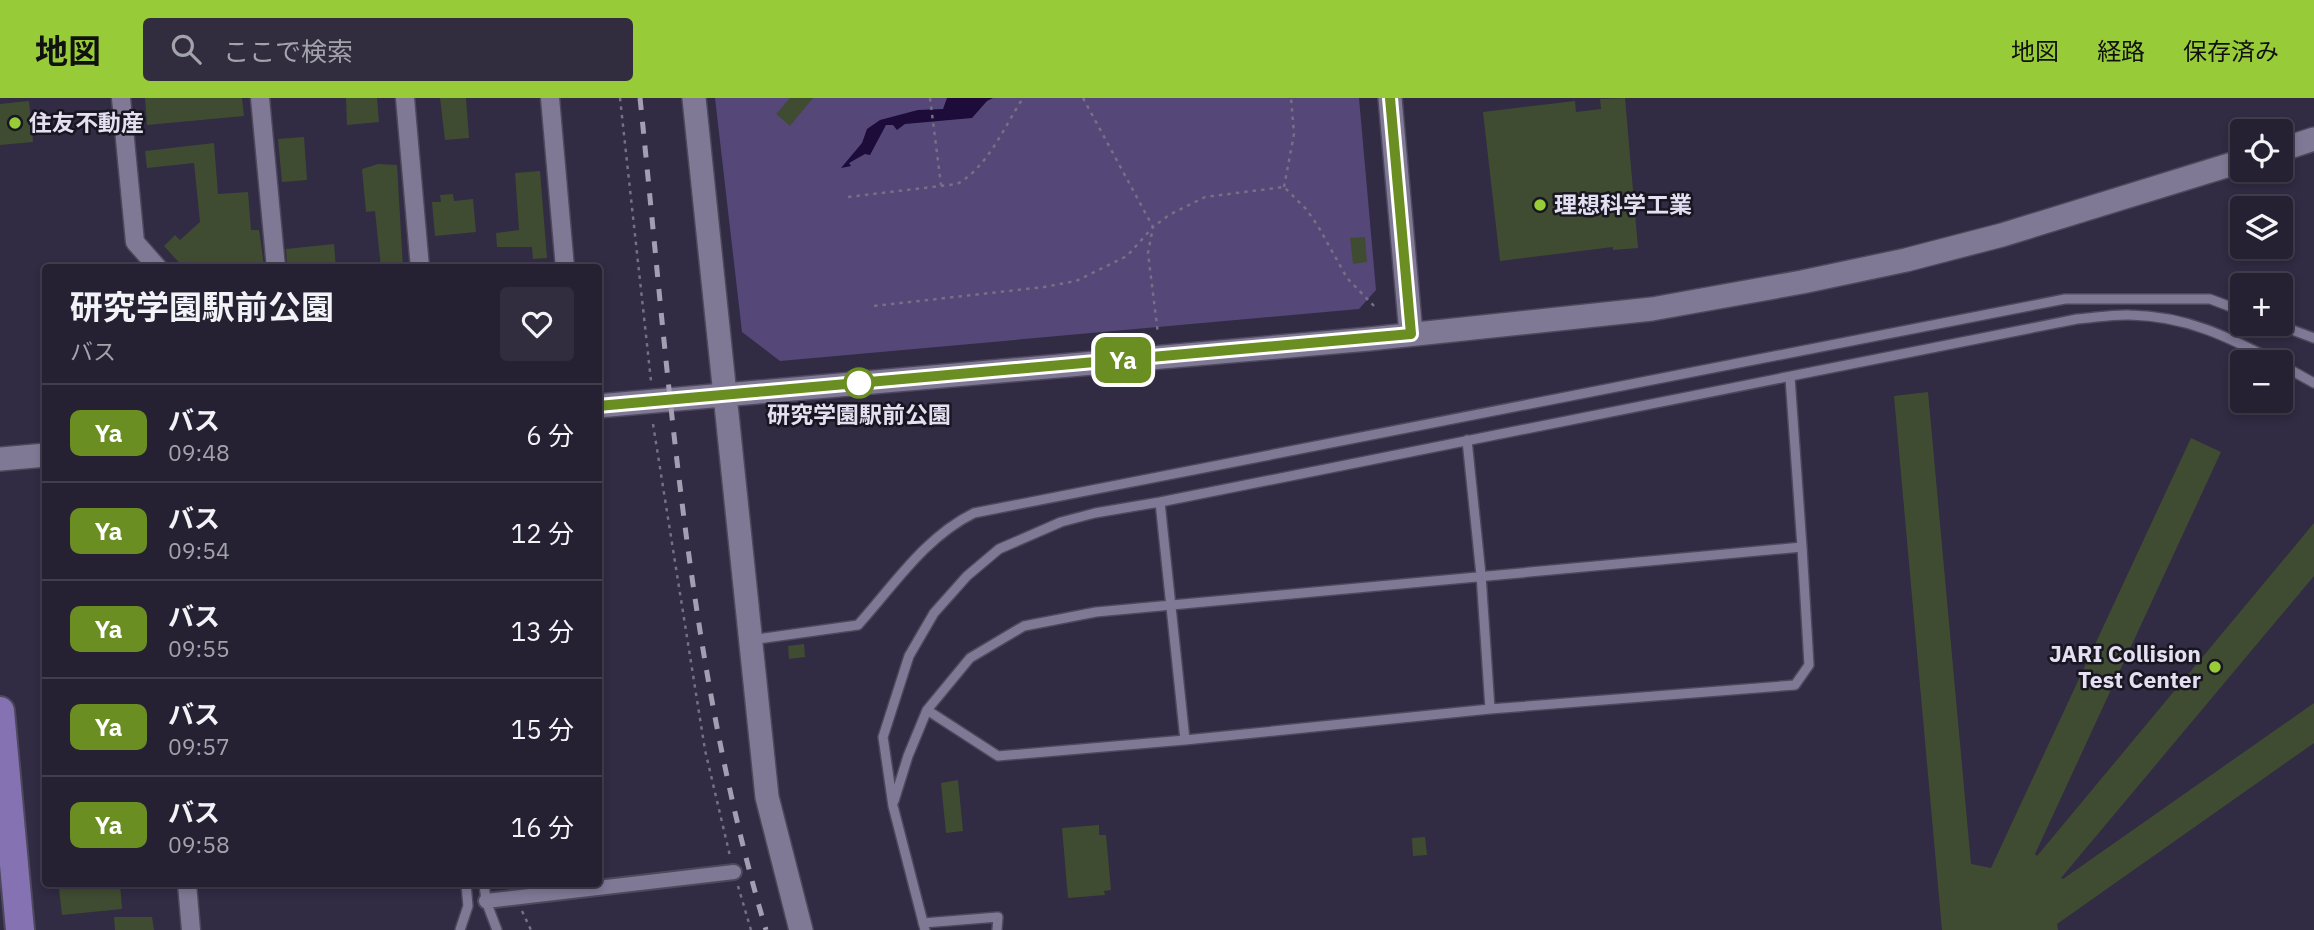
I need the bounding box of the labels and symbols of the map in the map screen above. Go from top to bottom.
place label: 住友不動産 [29,107,144,137]
marker: 住友不動産 [7,115,23,131]
place label: 理想科学工業 [1554,189,1692,219]
marker: 理想科学工業 [1532,197,1548,213]
line badge: Ya [1092,337,1154,383]
marker: 研究学園駅前公園 [844,368,874,398]
place label: 研究学園駅前公園 [767,399,951,429]
place label: JARI Collision Test Center [2049,638,2201,694]
marker: JARI Collision Test Center [2207,659,2223,675]

